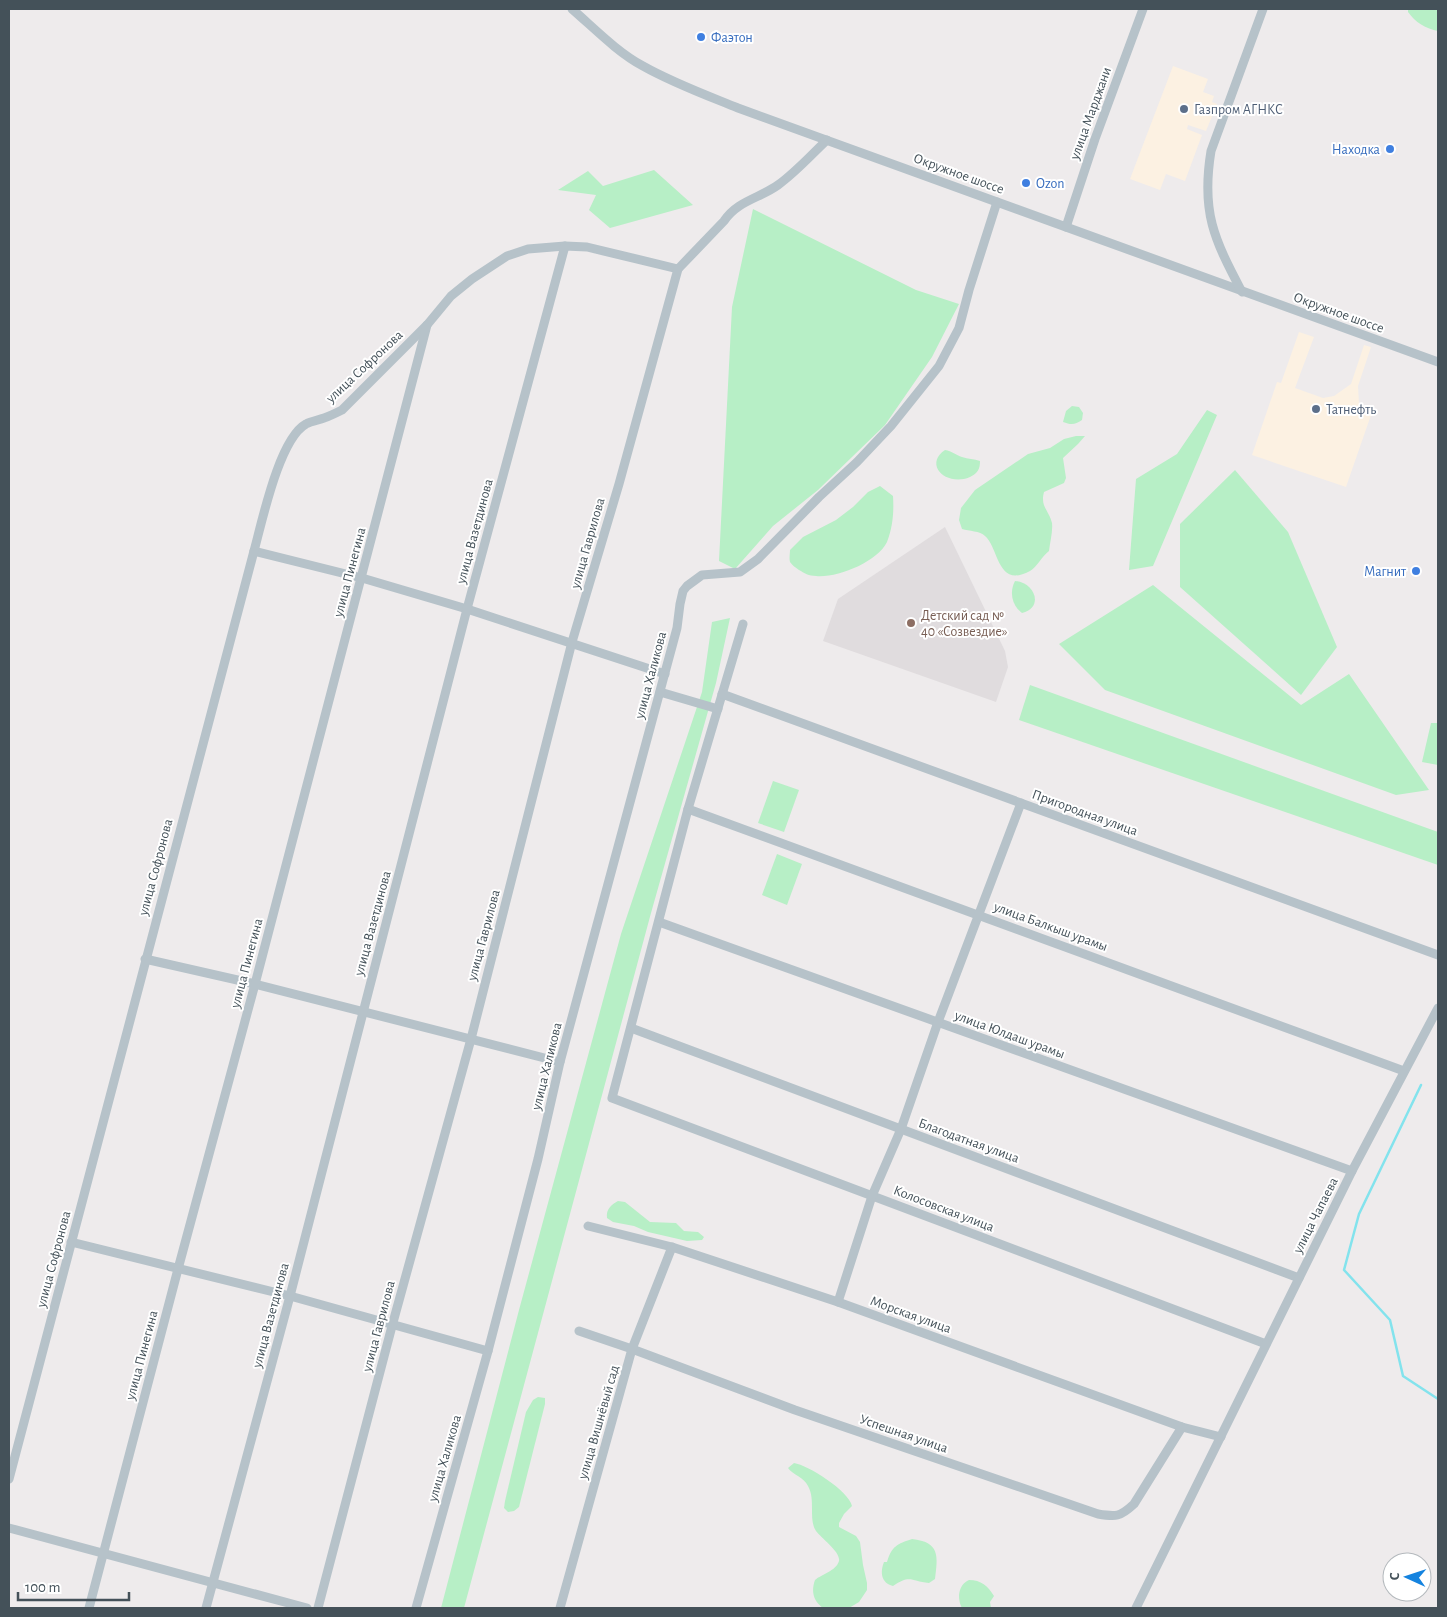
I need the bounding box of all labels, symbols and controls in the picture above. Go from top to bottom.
marker: Фаэтон [695,31,707,43]
place label: Фаэтон [711,31,753,45]
street label: улица Марджани [1067,65,1114,162]
marker: Газпром АГНКС [1178,103,1190,115]
place label: Газпром АГНКС [1194,103,1283,117]
place label: Находка [1332,143,1381,157]
marker: Находка [1384,143,1396,155]
street label: Окружное шоссе [912,151,1006,197]
marker: Ozon [1020,177,1032,189]
place label: Ozon [1036,177,1064,191]
street label: Окружное шоссе [1292,290,1386,336]
street label: улица Софронова [323,327,406,406]
marker: Татнефть [1310,403,1322,415]
place label: Татнефть [1326,403,1376,417]
street label: улица Вазетдинова [454,477,496,586]
street label: улица Гаврилова [568,496,608,591]
street label: улица Пинегина [331,525,369,619]
place label: Магнит [1364,565,1407,579]
marker: Магнит [1410,565,1422,577]
place label: Детский сад № 40 «Созвездие» [921,609,1008,639]
marker: Детский сад № 40 «Созвездие» [905,617,917,629]
street label: улица Халикова [632,630,669,721]
street label: Пригородная улица [1030,787,1140,839]
street label: улица Софронова [136,817,176,918]
street label: улица Вазетдинова [352,869,394,978]
street label: улица Гаврилова [465,888,503,983]
street label: улица Балкыш урамы [991,899,1109,954]
street label: улица Пинегина [228,916,266,1010]
street label: улица Юлдаш урамы [952,1008,1067,1061]
street label: улица Халикова [529,1020,565,1112]
street label: Благодатная улица [916,1116,1021,1166]
street label: улица Чапаева [1290,1175,1341,1256]
street label: Колосовская улица [891,1183,996,1235]
street label: улица Софронова [34,1209,74,1310]
street label: улица Вазетдинова [250,1261,292,1370]
street label: улица Гаврилова [360,1279,398,1374]
street label: Морская улица [868,1294,954,1336]
street label: улица Пинегина [123,1308,161,1402]
street label: улица Вишнёвый сад [576,1364,622,1482]
street label: Успешная улица [858,1412,950,1456]
street label: улица Халикова [426,1413,464,1504]
north arrow [1382,1552,1432,1602]
scale bar [18,1570,129,1602]
text: С [1388,1572,1402,1581]
text: 100 m [25,1580,60,1595]

